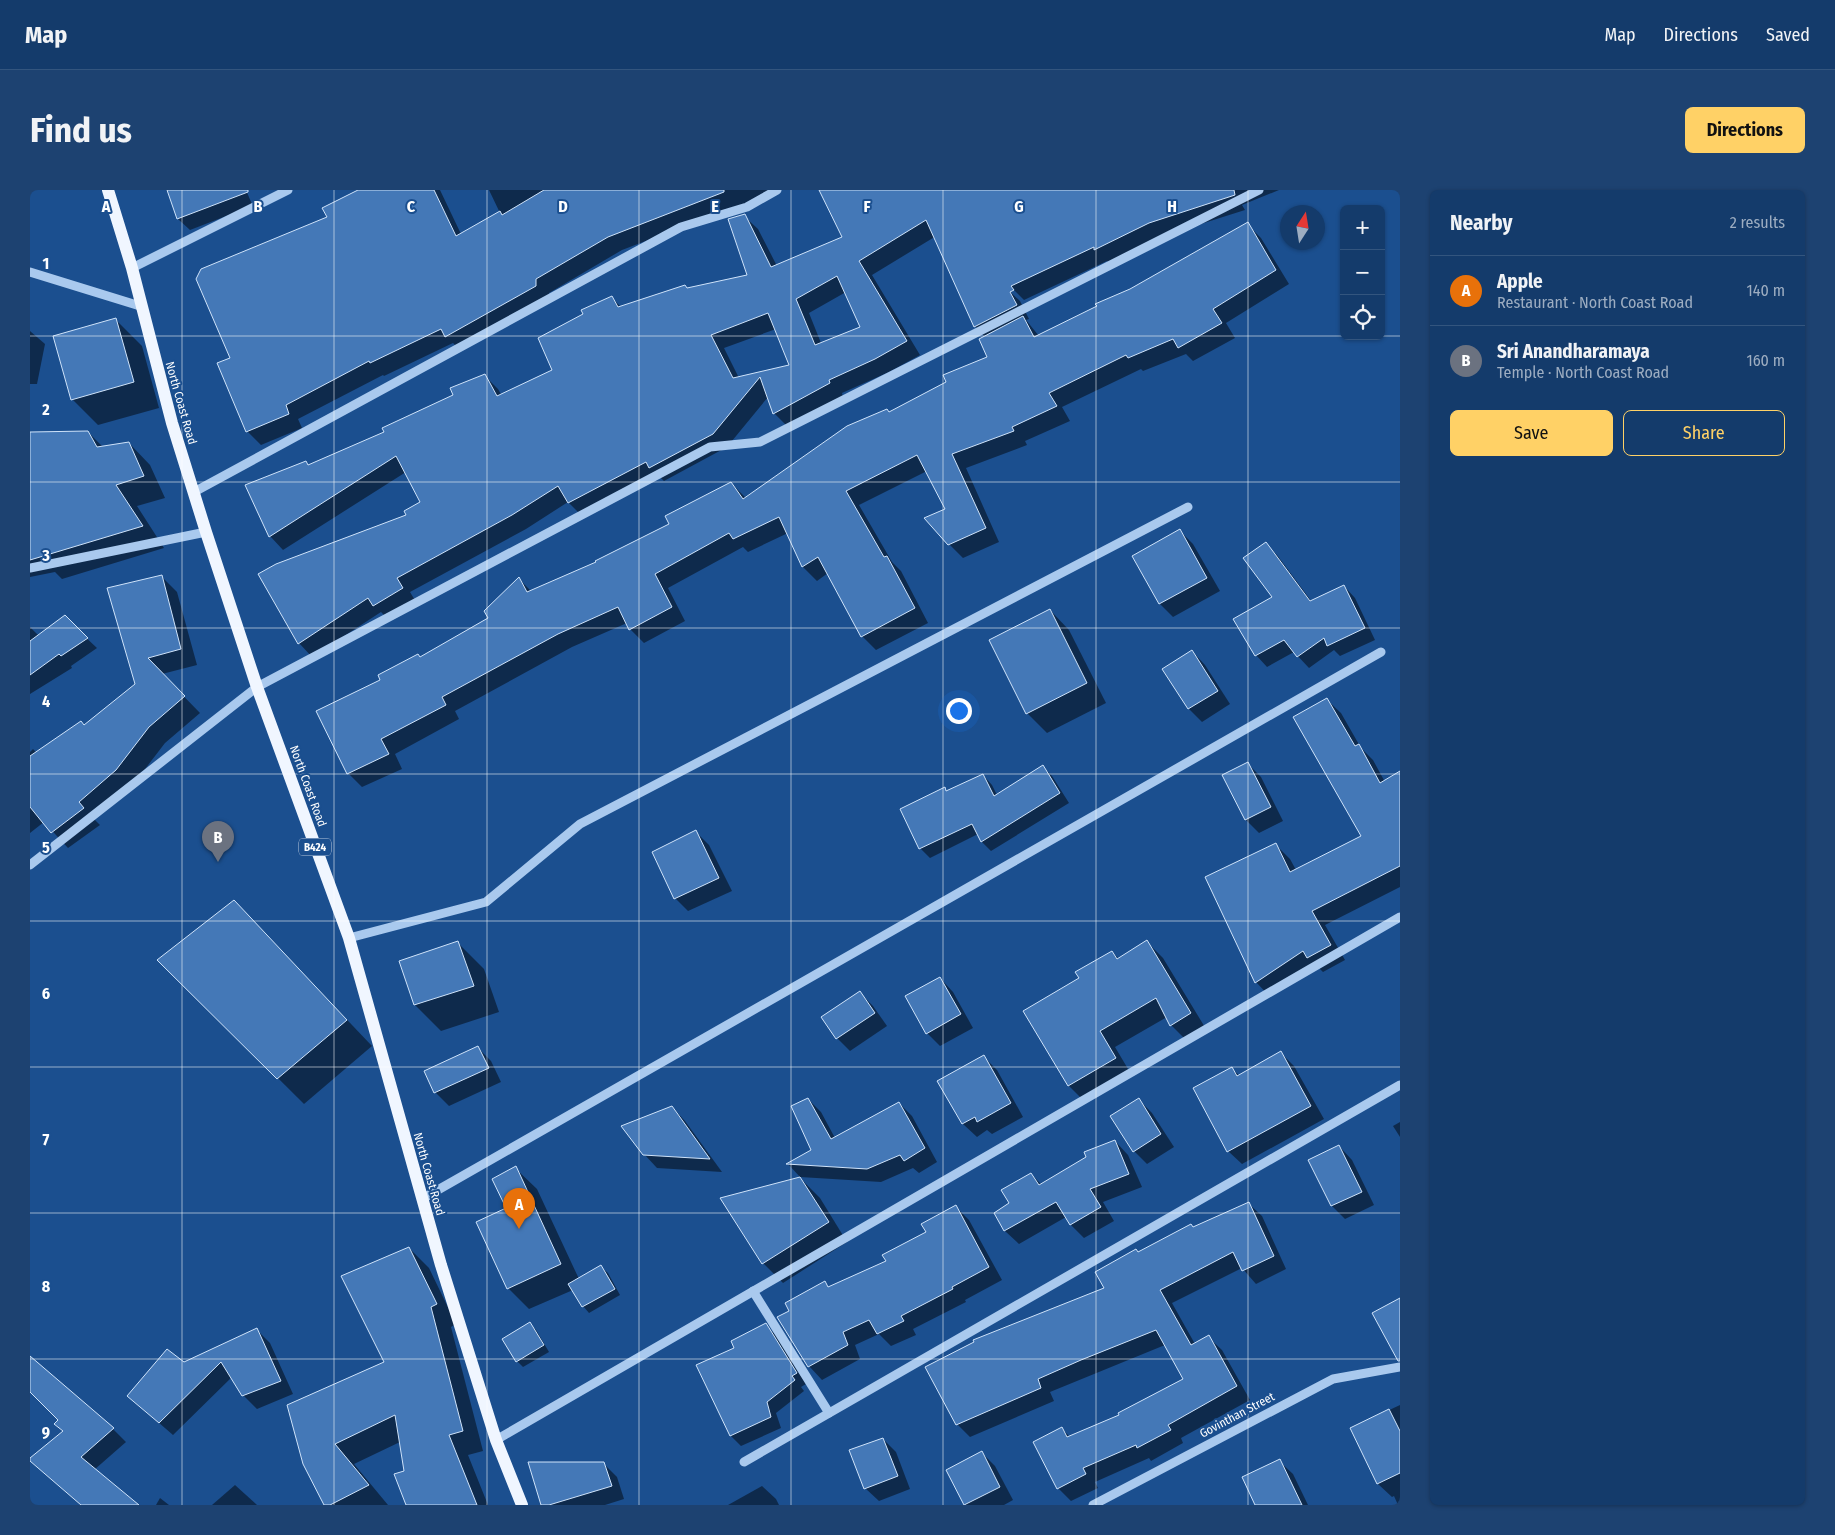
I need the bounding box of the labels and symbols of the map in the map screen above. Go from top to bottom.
text: A [101,197,111,216]
text: B [254,197,263,216]
text: C [407,197,416,216]
text: D [558,197,568,216]
text: E [711,197,719,216]
text: F [863,197,871,216]
text: G [1014,197,1024,216]
text: H [1167,197,1177,216]
north arrow [1280,205,1325,250]
text: 1 [43,254,49,273]
street label: North Coast Road [162,360,200,446]
text: 2 [41,400,50,419]
text: 3 [41,546,50,565]
text: 4 [42,692,50,711]
your location [946,698,972,724]
street label: North Coast Road [287,743,329,829]
pin: B [202,821,234,862]
text: 5 [42,838,50,857]
road number: B424 [299,839,331,856]
text: 6 [42,984,50,1003]
text: 7 [43,1130,50,1149]
street label: North Coast Road [410,1131,448,1217]
pin: A [503,1188,535,1229]
text: 8 [42,1277,51,1296]
street label: Govinthan Street [1197,1389,1277,1441]
text: 9 [42,1423,50,1442]

